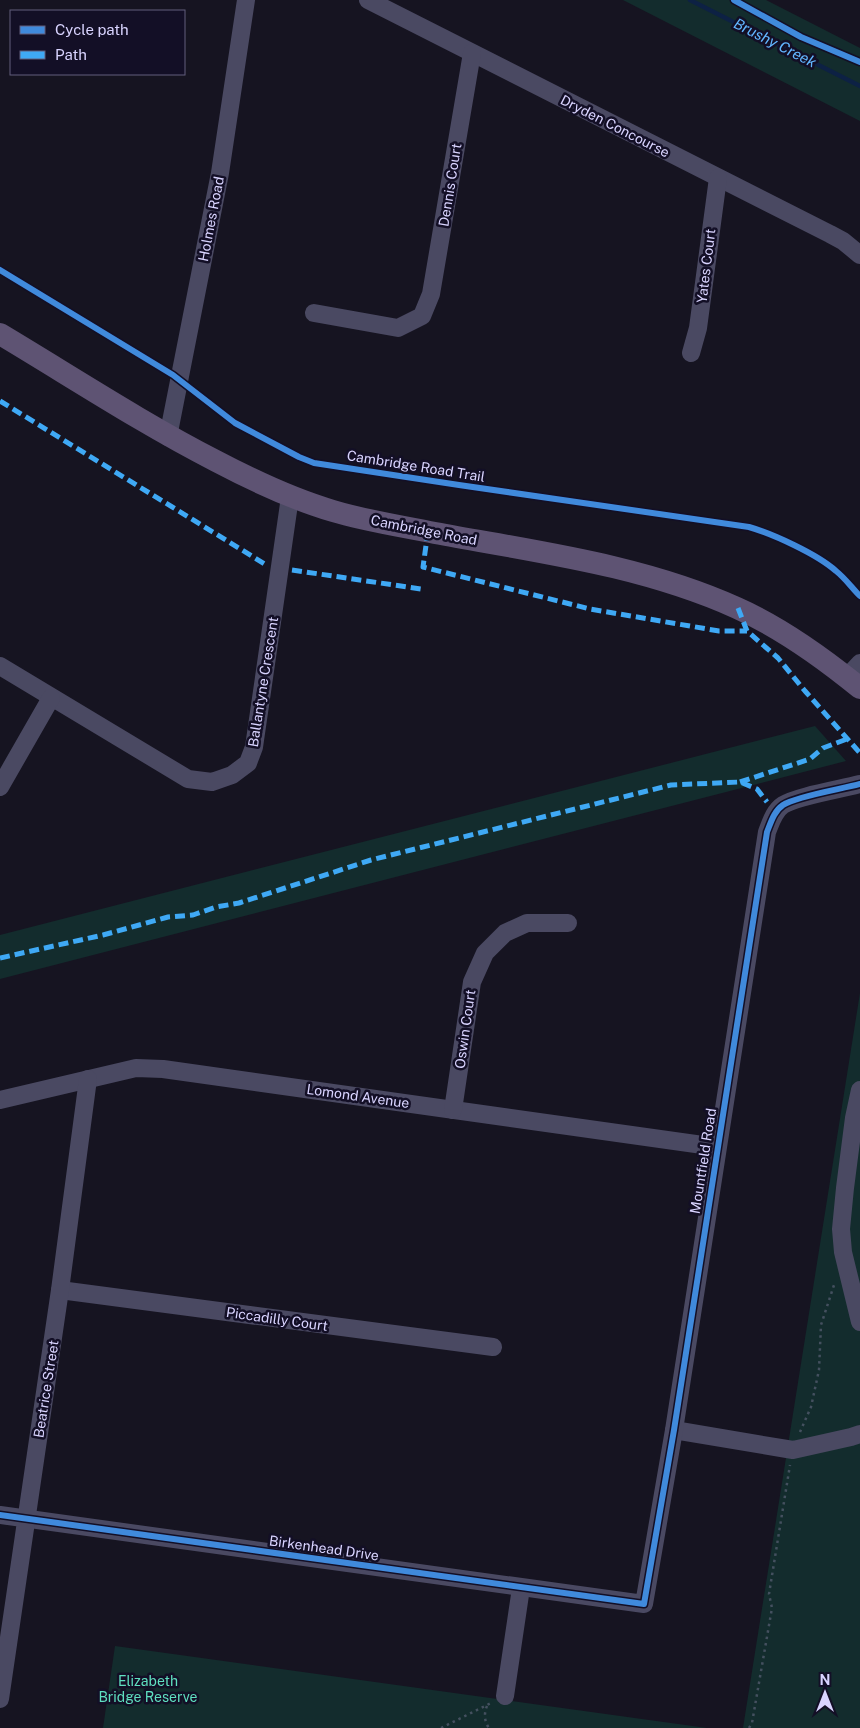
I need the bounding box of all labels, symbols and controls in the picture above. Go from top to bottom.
legend [10,10,185,75]
water label: Brushy Creek [731,14,820,71]
text: Cycle path [55,21,129,38]
text: Path [55,46,87,63]
street label: Dryden Concourse [558,92,672,160]
street label: Dennis Court [436,142,464,228]
street label: Holmes Road [195,175,227,263]
street label: Yates Court [693,228,719,304]
street label: Cambridge Road Trail [346,447,486,485]
street label: Cambridge Road [370,512,478,548]
street label: Ballantyne Crescent [245,616,281,748]
street label: Oswin Court [452,988,478,1070]
street label: Lomond Avenue [306,1081,411,1111]
street label: Mountfield Road [687,1107,719,1215]
street label: Piccadilly Court [225,1304,329,1334]
street label: Beatrice Street [30,1339,62,1439]
street label: Birkenhead Drive [268,1532,380,1564]
north arrow [800,1668,850,1718]
text: N [820,1672,830,1688]
park label: Elizabeth Bridge Reserve [98,1673,198,1705]

